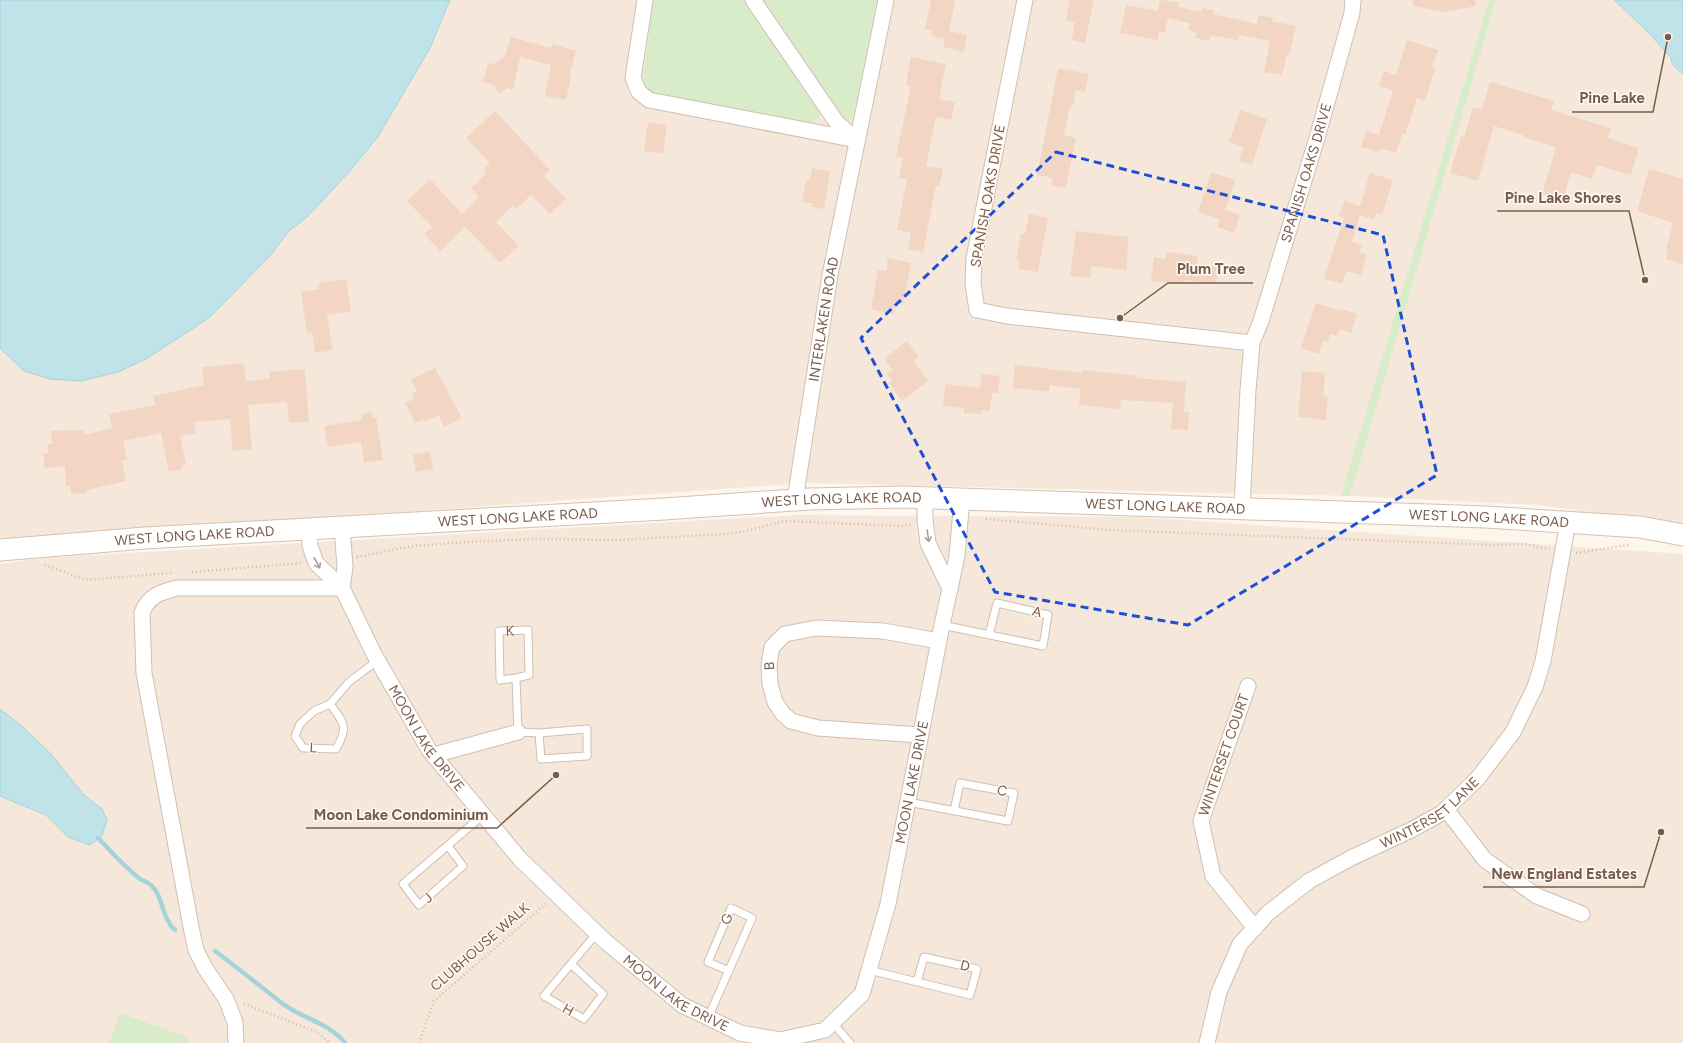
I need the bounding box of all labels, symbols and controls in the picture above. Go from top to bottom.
callout: Pine Lake [1572,85,1653,112]
text: Pine Lake [1579,89,1645,107]
street label: SPANISH OAKS DRIVE [1277,101,1335,245]
street label: SPANISH OAKS DRIVE [967,123,1009,269]
callout: Pine Lake Shores [1497,184,1629,211]
text: Pine Lake Shores [1505,189,1621,207]
street label: INTERLAKEN ROAD [805,255,842,383]
callout: Plum Tree [1168,256,1253,283]
text: Plum Tree [1177,260,1246,278]
street label: WEST LONG LAKE ROAD [761,488,922,511]
street label: WEST LONG LAKE ROAD [1085,495,1246,517]
street label: WEST LONG LAKE ROAD [437,504,598,530]
street label: WEST LONG LAKE ROAD [1409,506,1569,531]
street label: WEST LONG LAKE ROAD [114,522,275,549]
one-way arrow [924,529,931,542]
one-way arrow [314,557,321,569]
street label: A [1030,603,1044,621]
street label: K [505,622,515,639]
street label: B [760,661,778,671]
street label: MOON LAKE DRIVE [385,682,469,795]
street label: WINTERSET COURT [1195,691,1253,818]
street label: MOON LAKE DRIVE [891,719,932,845]
street label: L [309,739,318,757]
street label: WINTERSET LANE [1377,773,1483,852]
street label: C [995,782,1009,800]
callout: Moon Lake Condominium [306,801,497,828]
text: Moon Lake Condominium [314,806,488,824]
callout: New England Estates [1483,860,1644,887]
text: New England Estates [1491,865,1637,883]
street label: J [420,889,436,907]
street label: CLUBHOUSE WALK [427,899,533,995]
street label: G [717,910,737,927]
street label: MOON LAKE DRIVE [620,951,732,1035]
street label: D [958,957,972,975]
street label: H [559,1000,577,1020]

